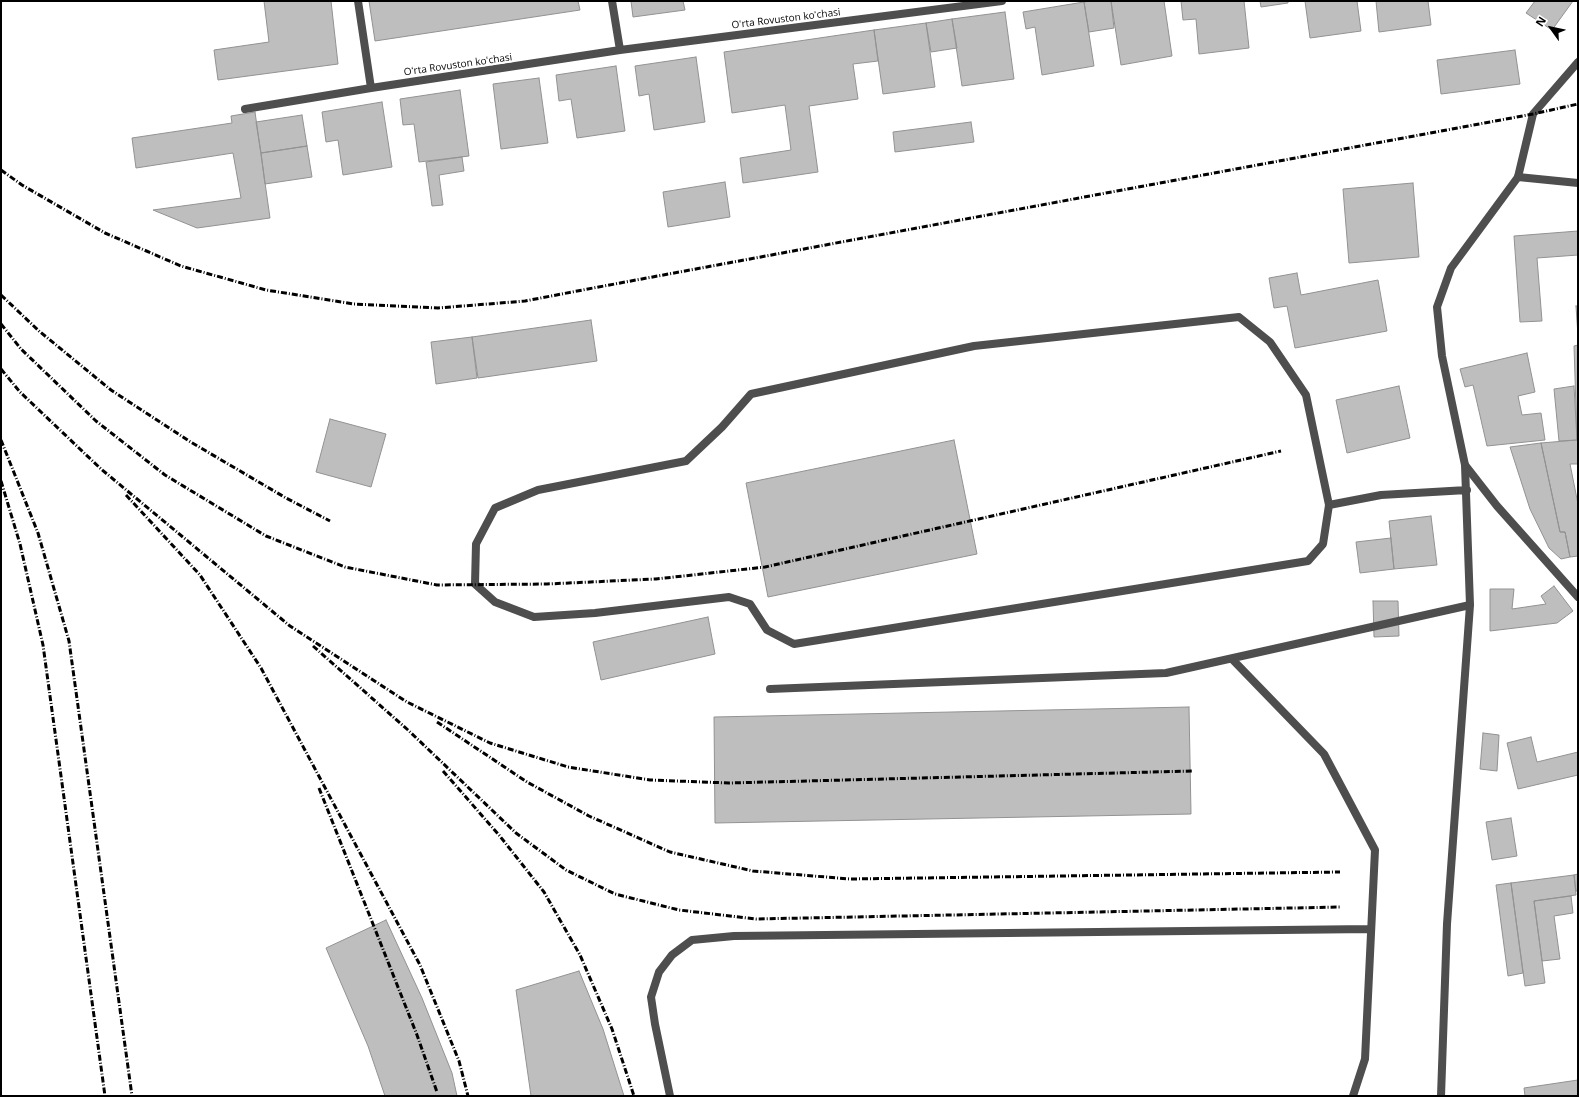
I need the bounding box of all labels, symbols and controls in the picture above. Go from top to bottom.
street label: Oʻrta Rovuston koʻchasi [731,6,841,32]
north arrow [1531,8,1571,48]
text: N [1532,13,1549,29]
street label: Oʻrta Rovuston koʻchasi [403,51,513,79]

